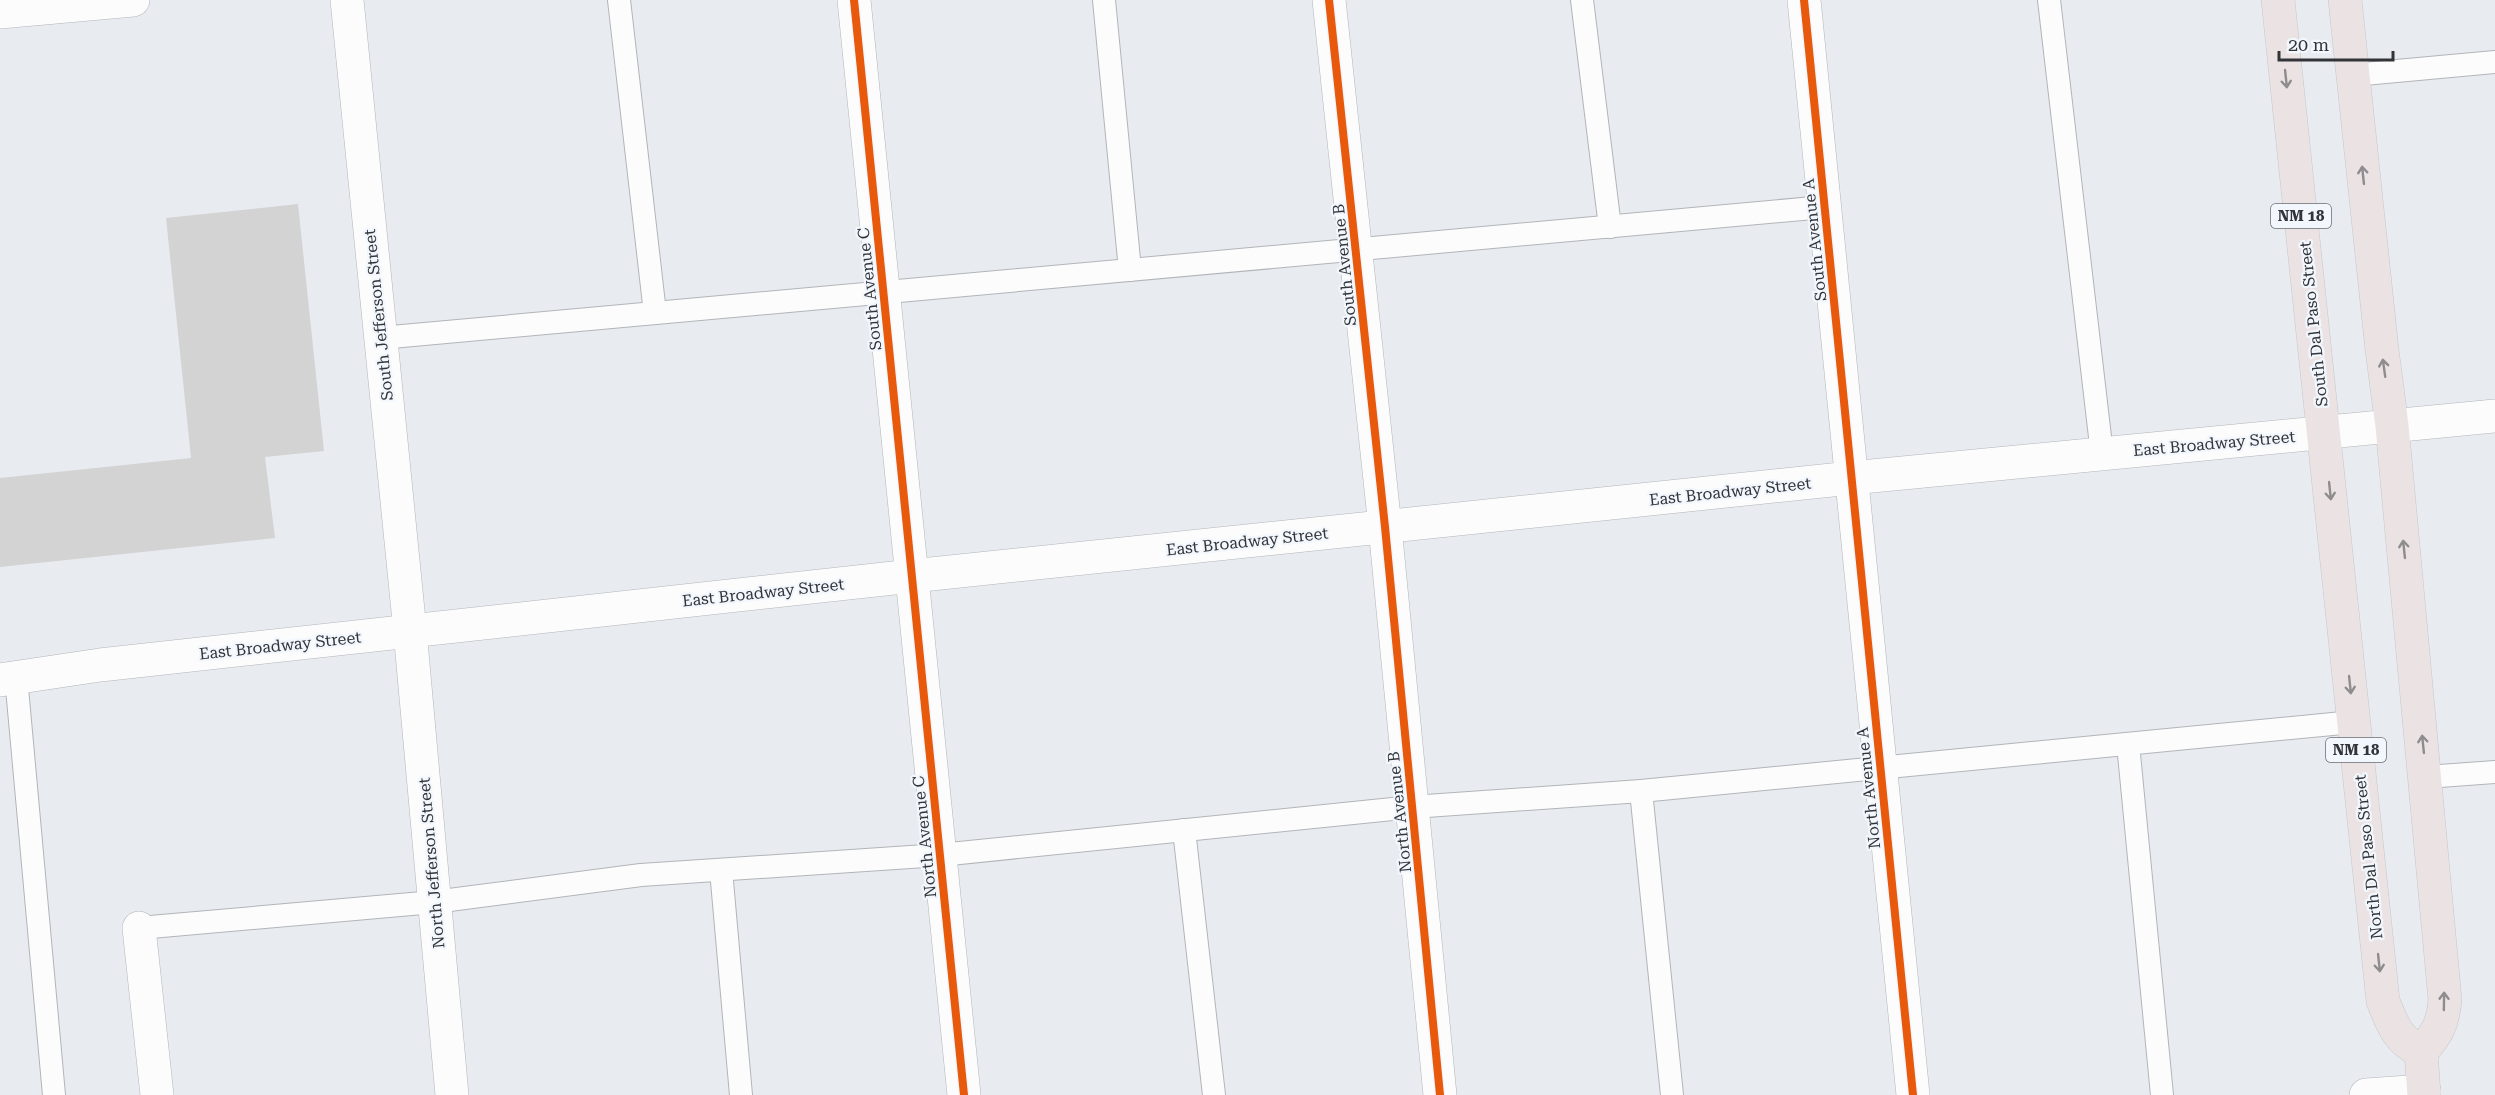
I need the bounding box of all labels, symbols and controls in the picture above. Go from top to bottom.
scale bar [2279,24,2393,62]
text: 20 m [2288,34,2329,55]
one-way arrow [2281,69,2292,88]
one-way arrow [2357,165,2368,185]
street label: South Avenue A [1799,177,1830,302]
street label: South Avenue B [1329,203,1360,327]
road number: NM 18 [2271,204,2331,228]
street label: South Avenue C [854,227,885,351]
street label: South Jefferson Street [360,228,397,402]
street label: South Dal Paso Street [2295,240,2332,408]
one-way arrow [2379,359,2390,379]
street label: East Broadway Street [2132,427,2296,460]
street label: East Broadway Street [1648,474,1812,509]
one-way arrow [2325,481,2336,501]
street label: East Broadway Street [1165,524,1329,559]
one-way arrow [2398,540,2409,560]
street label: East Broadway Street [681,575,845,610]
street label: East Broadway Street [198,628,362,663]
one-way arrow [2345,675,2356,695]
street label: North Avenue A [1853,725,1884,850]
one-way arrow [2417,734,2428,754]
road number: NM 18 [2326,738,2386,762]
street label: North Avenue B [1384,750,1415,873]
street label: North Dal Paso Street [2350,774,2387,940]
street label: North Avenue C [909,775,940,899]
street label: North Jefferson Street [415,777,448,949]
one-way arrow [2374,952,2385,972]
one-way arrow [2438,991,2450,1011]

